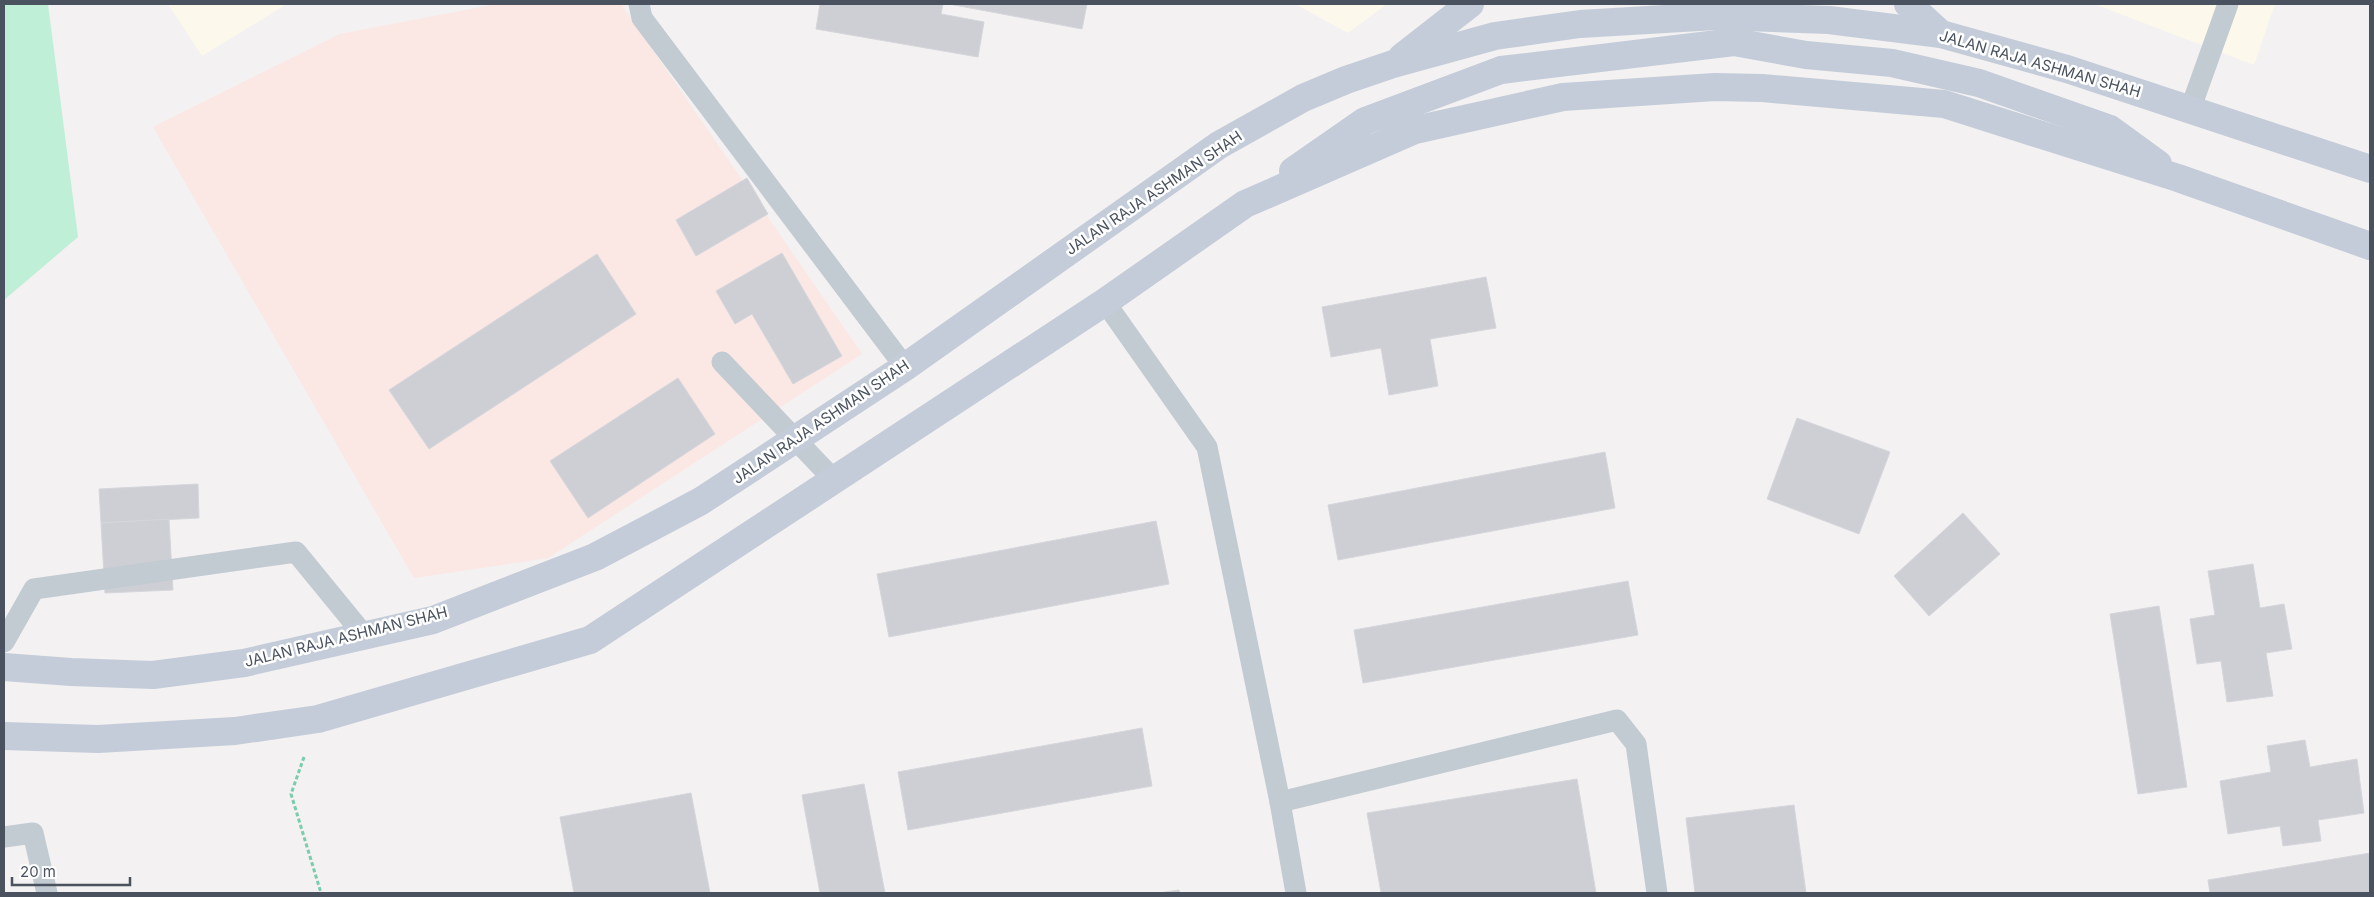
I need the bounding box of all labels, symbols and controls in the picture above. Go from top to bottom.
street label: JALAN RAJA ASHMAN SHAH [1937,26,2143,101]
street label: JALAN RAJA ASHMAN SHAH [1062,126,1246,259]
street label: JALAN RAJA ASHMAN SHAH [729,355,913,488]
street label: JALAN RAJA ASHMAN SHAH [242,602,449,671]
scale bar [12,854,130,886]
text: 20 m [20,862,56,881]

